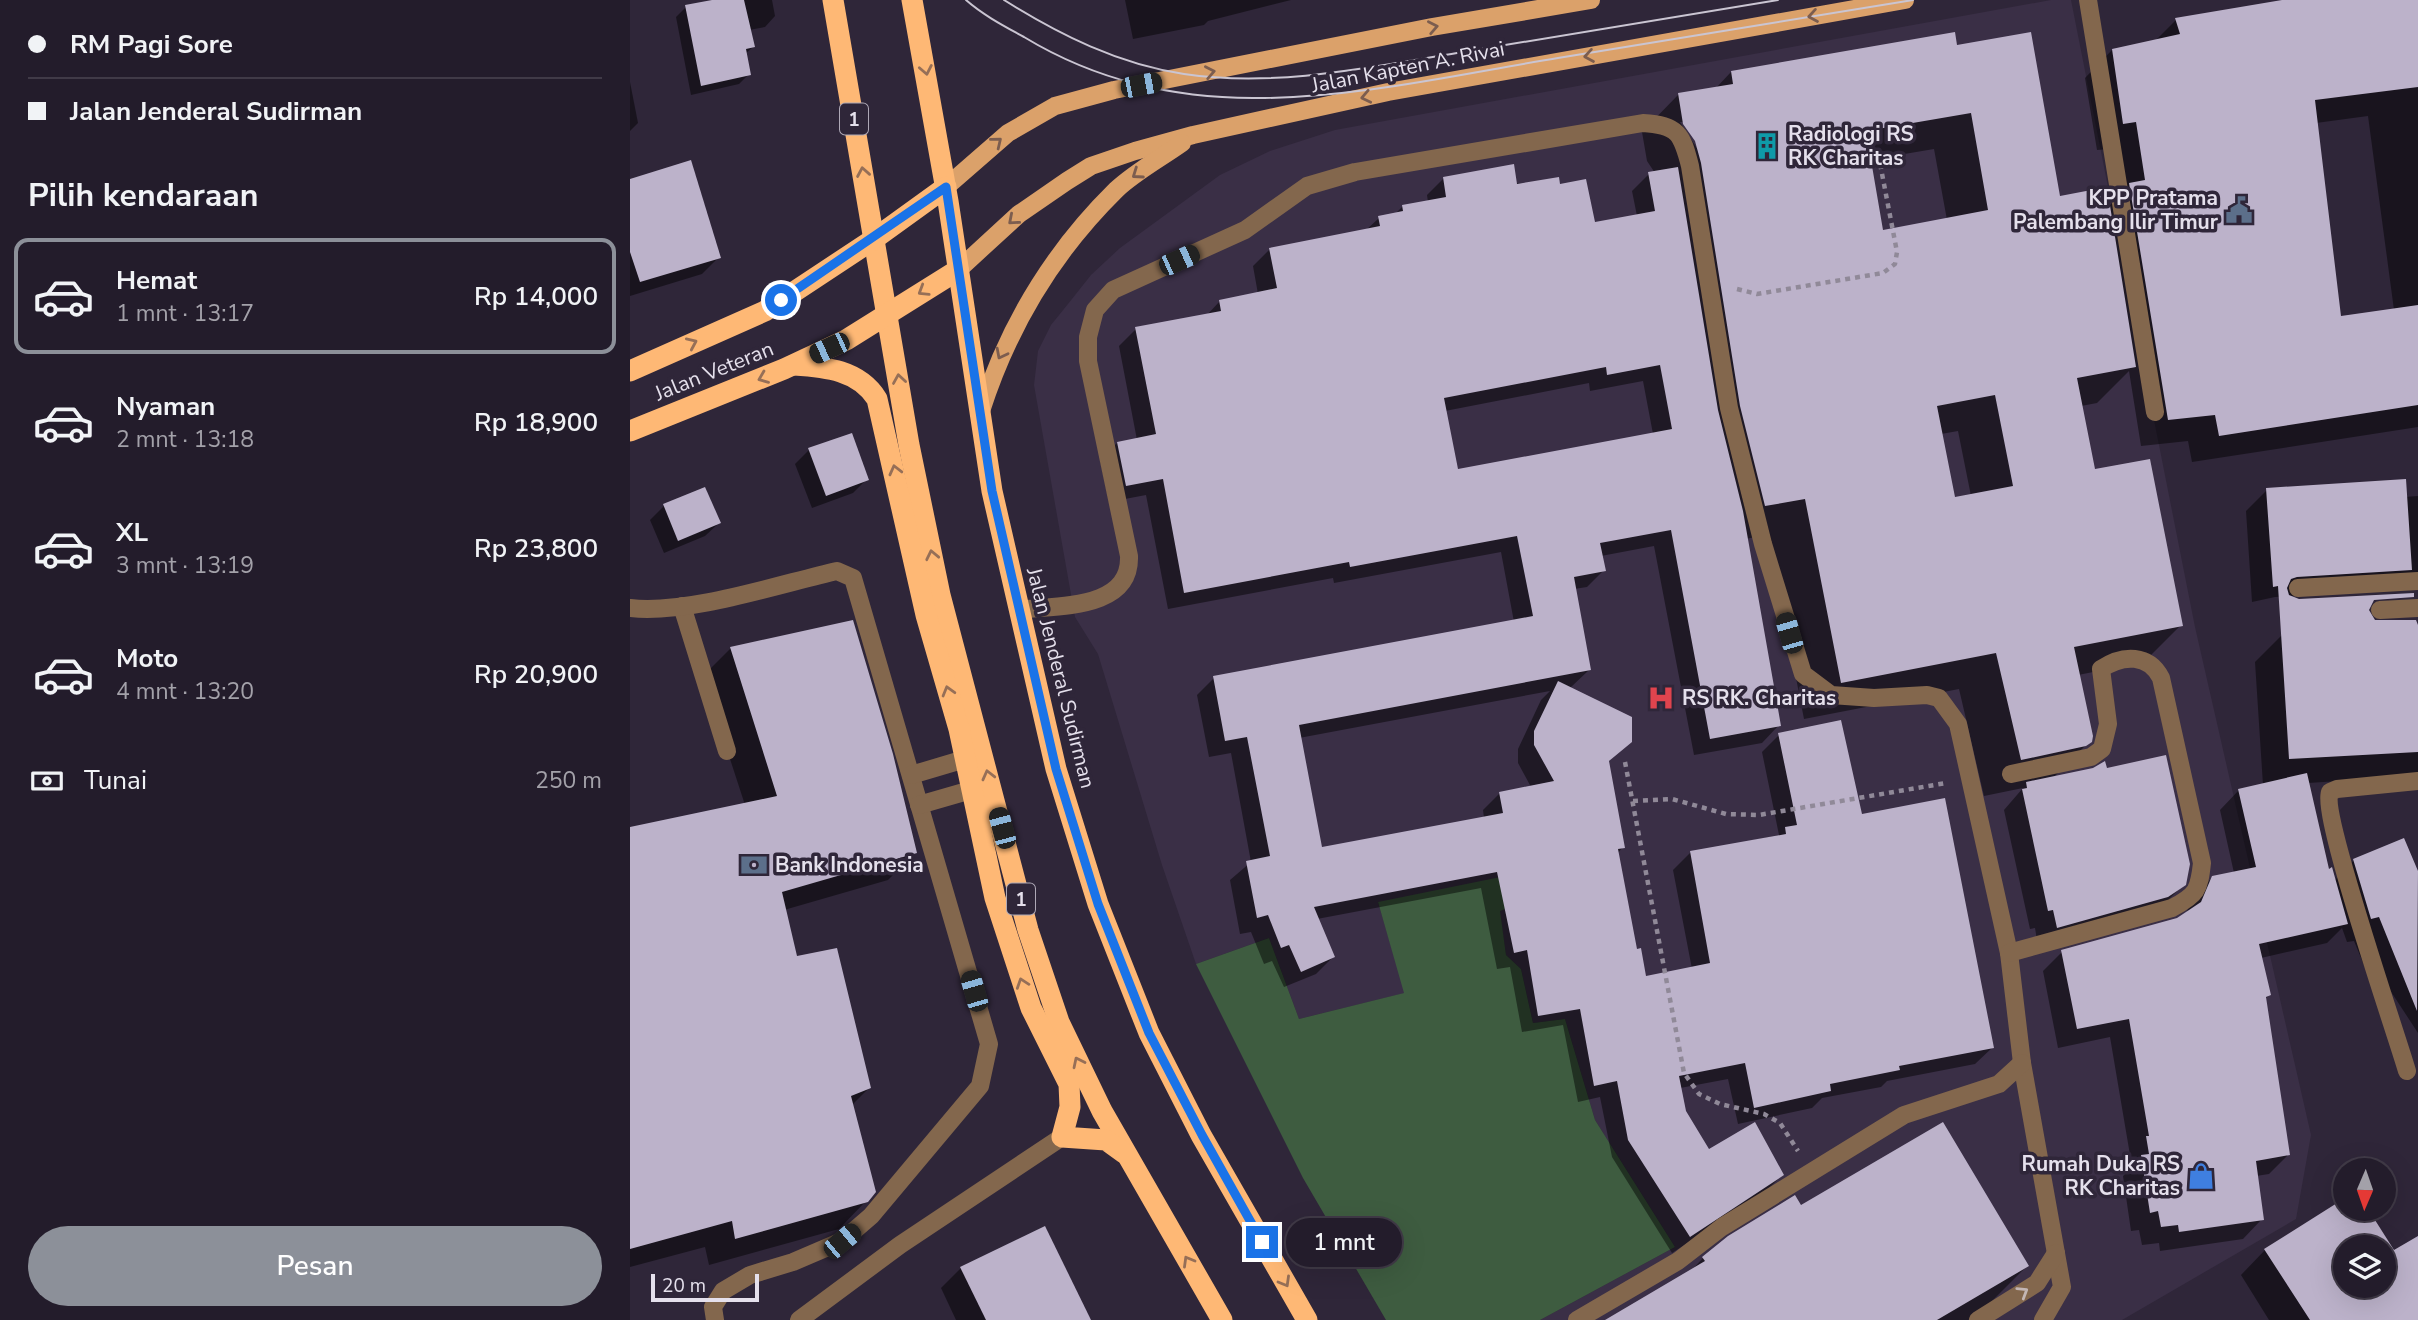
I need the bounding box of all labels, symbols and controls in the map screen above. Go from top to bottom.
one-way arrow [1807,8,1819,23]
one-way arrow [1427,20,1439,35]
text: RM Pagi Sore [70,27,233,62]
street label: Jalan Kapten A. Rivai [1308,35,1507,100]
one-way arrow [1583,48,1595,63]
one-way arrow [917,64,932,76]
one-way arrow [1204,65,1216,80]
car [1119,71,1164,99]
one-way arrow [1360,88,1372,103]
text: Jalan Jenderal Sudirman [70,94,362,129]
road number: 1 [840,104,868,134]
place label: Radiologi RS RK Charitas [1788,120,1914,172]
building icon: Radiologi RS RK Charitas [1752,131,1782,161]
one-way arrow [989,137,1002,150]
one-way arrow [856,166,871,178]
one-way arrow [1132,166,1145,178]
text: Pilih kendaraan [28,174,258,217]
place label: KPP Pratama Palembang Ilir Timur [2013,184,2219,236]
public building icon: KPP Pratama Palembang Ilir Timur [2224,195,2254,225]
one-way arrow [1008,212,1021,225]
car [1156,242,1203,278]
text: Hemat [116,263,197,298]
icon: car [32,265,95,328]
text: Rp 14,000 [474,279,598,314]
one-way arrow [918,283,931,296]
route start [765,284,797,316]
text: 1 mnt · 13:17 [116,298,254,329]
car [806,330,853,366]
street label: Jalan Veteran [649,334,778,408]
one-way arrow [685,337,698,351]
one-way arrow [996,347,1010,359]
one-way arrow [758,369,770,383]
one-way arrow [892,373,907,385]
text: Nyaman [116,389,215,424]
icon: car [32,391,95,454]
text: Rp 18,900 [474,405,598,440]
text: 2 mnt · 13:18 [116,424,254,455]
one-way arrow [889,464,903,476]
text: XL [116,515,148,550]
icon: car [32,517,95,580]
text: Rp 23,800 [474,531,598,566]
one-way arrow [925,549,940,561]
text: 3 mnt · 13:19 [116,550,254,581]
street label: Jalan Jenderal Sudirman [1020,564,1102,791]
car [1774,610,1805,656]
text: Moto [116,641,178,676]
icon: car [32,643,95,706]
text: Rp 20,900 [474,657,598,692]
text: 4 mnt · 13:20 [116,676,254,707]
hospital icon: RS RK. Charitas [1646,683,1676,713]
place label: RS RK. Charitas [1682,684,1836,712]
one-way arrow [941,685,956,697]
icon: cash [28,762,66,800]
text: Tunai [84,763,147,798]
text: 250 m [535,765,602,796]
one-way arrow [982,769,996,781]
car [987,805,1018,851]
bank icon: Bank Indonesia [739,850,769,880]
place label: Bank Indonesia [775,851,924,879]
road number: 1 [1007,884,1035,914]
car [959,968,990,1014]
one-way arrow [1016,977,1030,989]
one-way arrow [1073,1057,1087,1069]
place label: Rumah Duka RS RK Charitas [2021,1150,2180,1202]
north arrow [2333,1158,2396,1222]
map controls [2333,1158,2396,1298]
shop icon: Rumah Duka RS RK Charitas [2186,1161,2216,1191]
callout: 1 mnt [1286,1218,1402,1266]
car [820,1219,865,1263]
button: Pesan [28,1226,602,1306]
route end [1246,1226,1278,1258]
text: 1 mnt [1313,1227,1375,1258]
button: layers [2333,1235,2396,1298]
one-way arrow [1183,1255,1196,1268]
scale bar [651,1271,760,1303]
text: 20 m [662,1273,706,1299]
one-way arrow [1277,1275,1290,1288]
one-way arrow [2015,1288,2028,1301]

